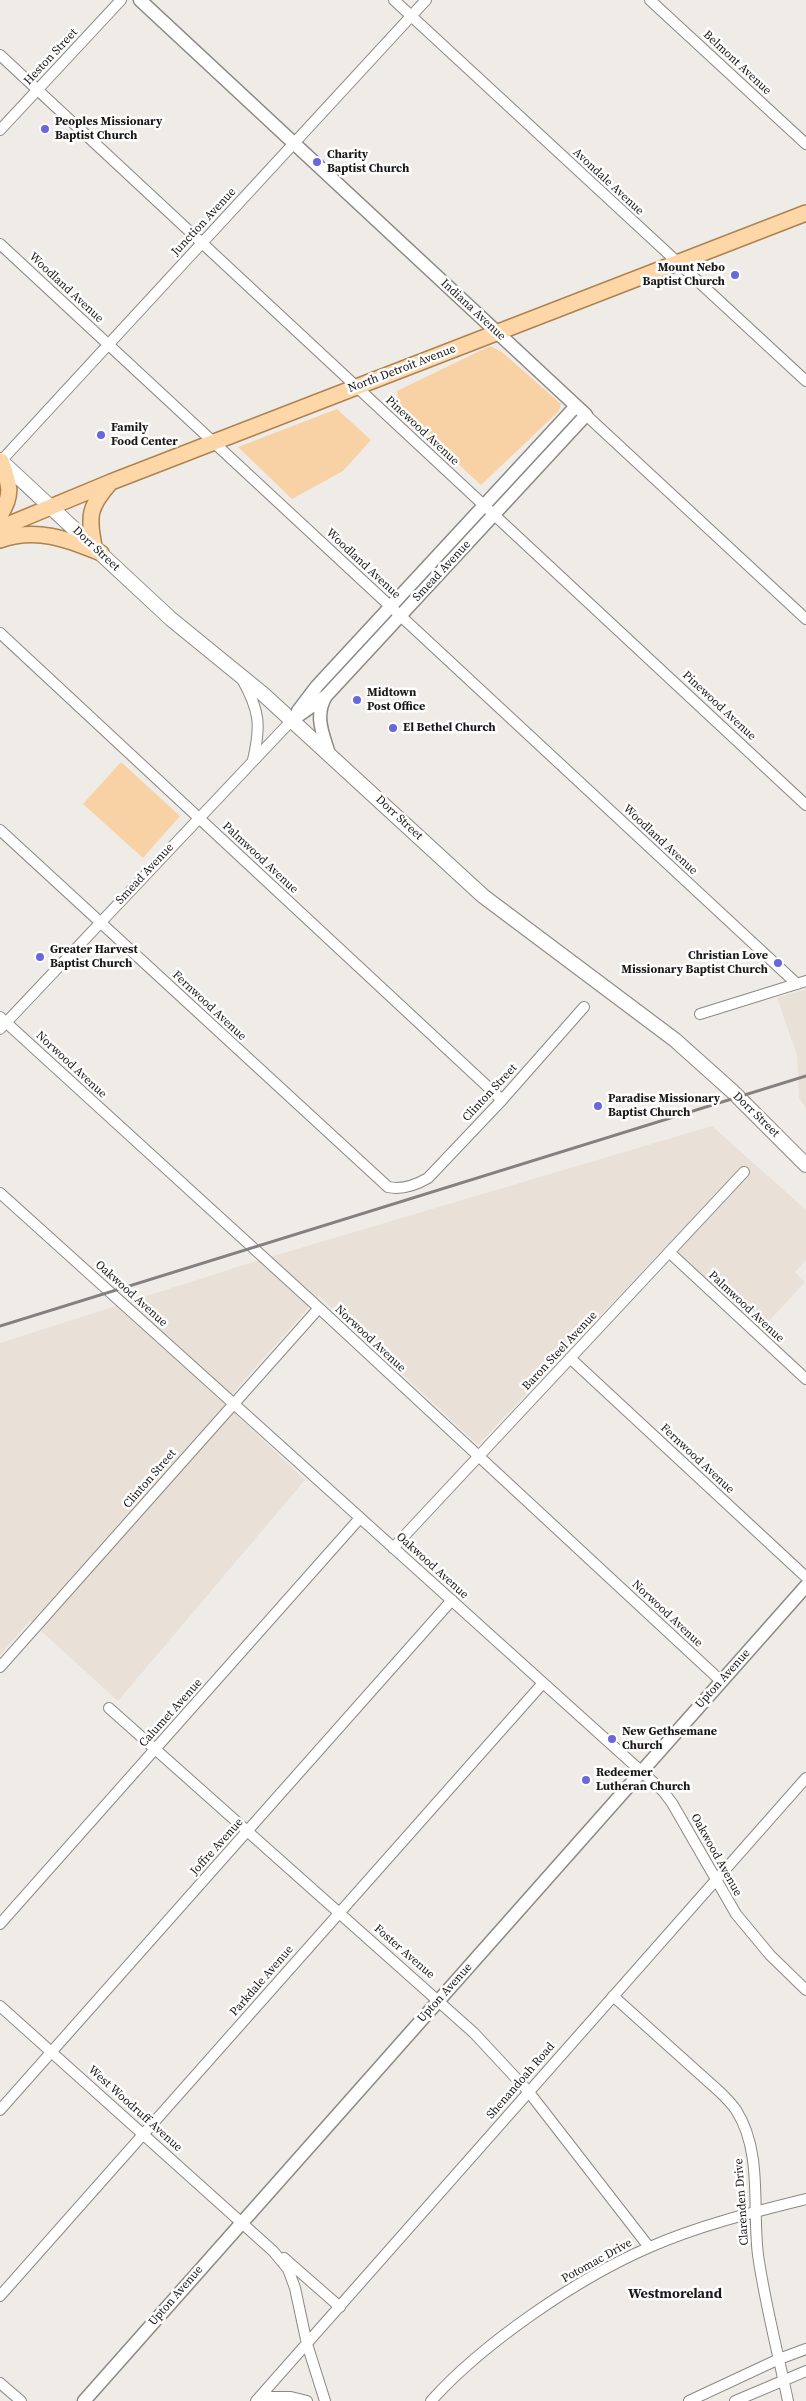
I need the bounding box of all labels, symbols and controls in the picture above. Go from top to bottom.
street label: Heston Street [21,26,81,88]
street label: Belmont Avenue [700,28,774,98]
place label: Peoples Missionary Baptist Church [55,115,162,143]
marker: Peoples Missionary Baptist Church [39,123,51,135]
street label: Avondale Avenue [570,145,646,219]
place label: Charity Baptist Church [327,148,409,176]
marker: Charity Baptist Church [311,156,323,168]
street label: Junction Avenue [169,185,239,259]
street label: Woodland Avenue [26,250,106,326]
place label: Mount Nebo Baptist Church [643,261,725,289]
marker: Mount Nebo Baptist Church [729,269,741,281]
street label: Indiana Avenue [437,276,509,344]
street label: North Detroit Avenue [346,342,458,396]
street label: Pinewood Avenue [382,393,462,469]
place label: Family Food Center [111,421,178,449]
marker: Family Food Center [95,429,107,441]
street label: Dorr Street [69,524,123,574]
street label: Woodland Avenue [323,526,403,602]
street label: Smead Avenue [410,538,474,604]
street label: Pinewood Avenue [679,668,759,744]
place label: Midtown Post Office [367,686,425,714]
marker: Midtown Post Office [351,694,363,706]
place label: El Bethel Church [403,721,496,735]
marker: El Bethel Church [387,722,399,734]
street label: Dorr Street [372,793,426,843]
street label: Woodland Avenue [620,802,700,878]
street label: Palmwood Avenue [219,819,301,897]
street label: Smead Avenue [113,841,177,907]
place label: Greater Harvest Baptist Church [50,943,138,971]
place label: Christian Love Missionary Baptist Church [621,949,768,977]
marker: Greater Harvest Baptist Church [34,951,46,963]
marker: Christian Love Missionary Baptist Church [772,957,784,969]
street label: Fernwood Avenue [169,968,249,1044]
street label: Norwood Avenue [33,1029,109,1101]
street label: Clinton Street [460,1061,520,1125]
street label: Dorr Street [730,1089,782,1141]
place label: Paradise Missionary Baptist Church [608,1092,720,1120]
marker: Paradise Missionary Baptist Church [592,1100,604,1112]
street label: Oakwood Avenue [92,1258,170,1330]
street label: Palmwood Avenue [705,1268,787,1346]
street label: Norwood Avenue [332,1303,408,1375]
street label: Baron Steel Avenue [520,1308,600,1394]
street label: Fernwood Avenue [657,1421,737,1497]
street label: Clinton Street [120,1447,180,1511]
street label: Oakwood Avenue [393,1530,471,1602]
street label: Norwood Avenue [629,1578,705,1650]
street label: Upton Avenue [693,1646,753,1712]
street label: Calumet Avenue [136,1676,206,1750]
place label: New Gethsemane Church [622,1725,717,1753]
marker: New Gethsemane Church [606,1733,618,1745]
place label: Redeemer Lutheran Church [596,1766,690,1794]
marker: Redeemer Lutheran Church [580,1774,592,1786]
street label: Oakwood Avenue [687,1811,745,1899]
street label: Joffre Avenue [188,1815,246,1879]
street label: Foster Avenue [371,1922,437,1982]
street label: Parkdale Avenue [227,1943,297,2019]
street label: Upton Avenue [415,1960,475,2026]
street label: Shenandoah Road [484,2040,558,2122]
street label: West Woodruff Avenue [85,2063,185,2155]
street label: Clarenden Drive [732,2158,752,2246]
street label: Potomac Drive [559,2236,635,2286]
street label: Upton Avenue [146,2263,206,2329]
district label: Westmoreland [628,2286,722,2302]

